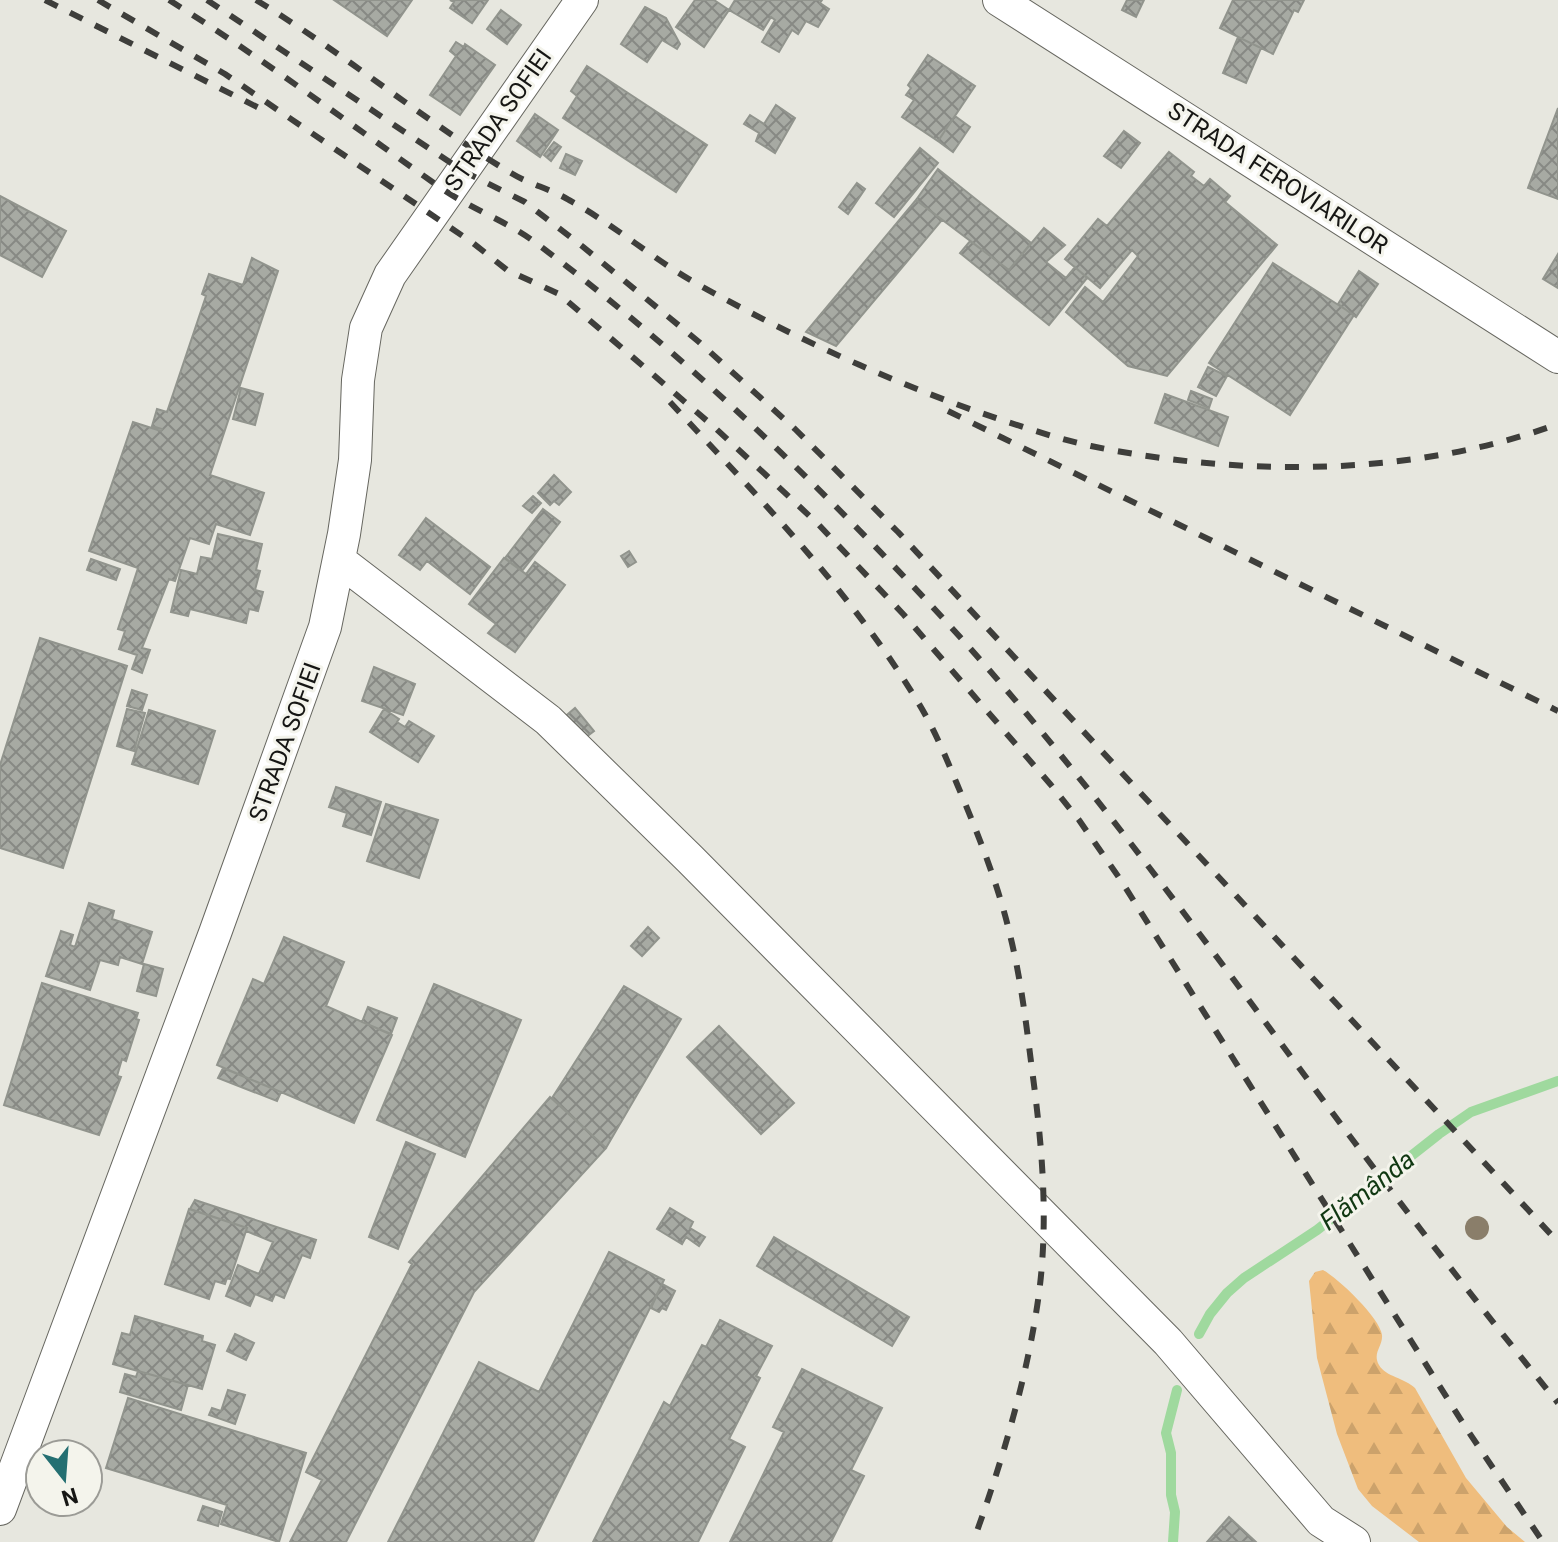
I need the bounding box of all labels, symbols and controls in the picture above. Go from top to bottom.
street label: STRADA SOFIEI [439,44,557,196]
street label: STRADA FEROVIARILOR [1163,96,1393,260]
street label: STRADA SOFIEI [243,659,327,825]
water label: Flămânda [1314,1144,1420,1236]
north arrow [24,1438,104,1518]
text: N [59,1482,81,1511]

